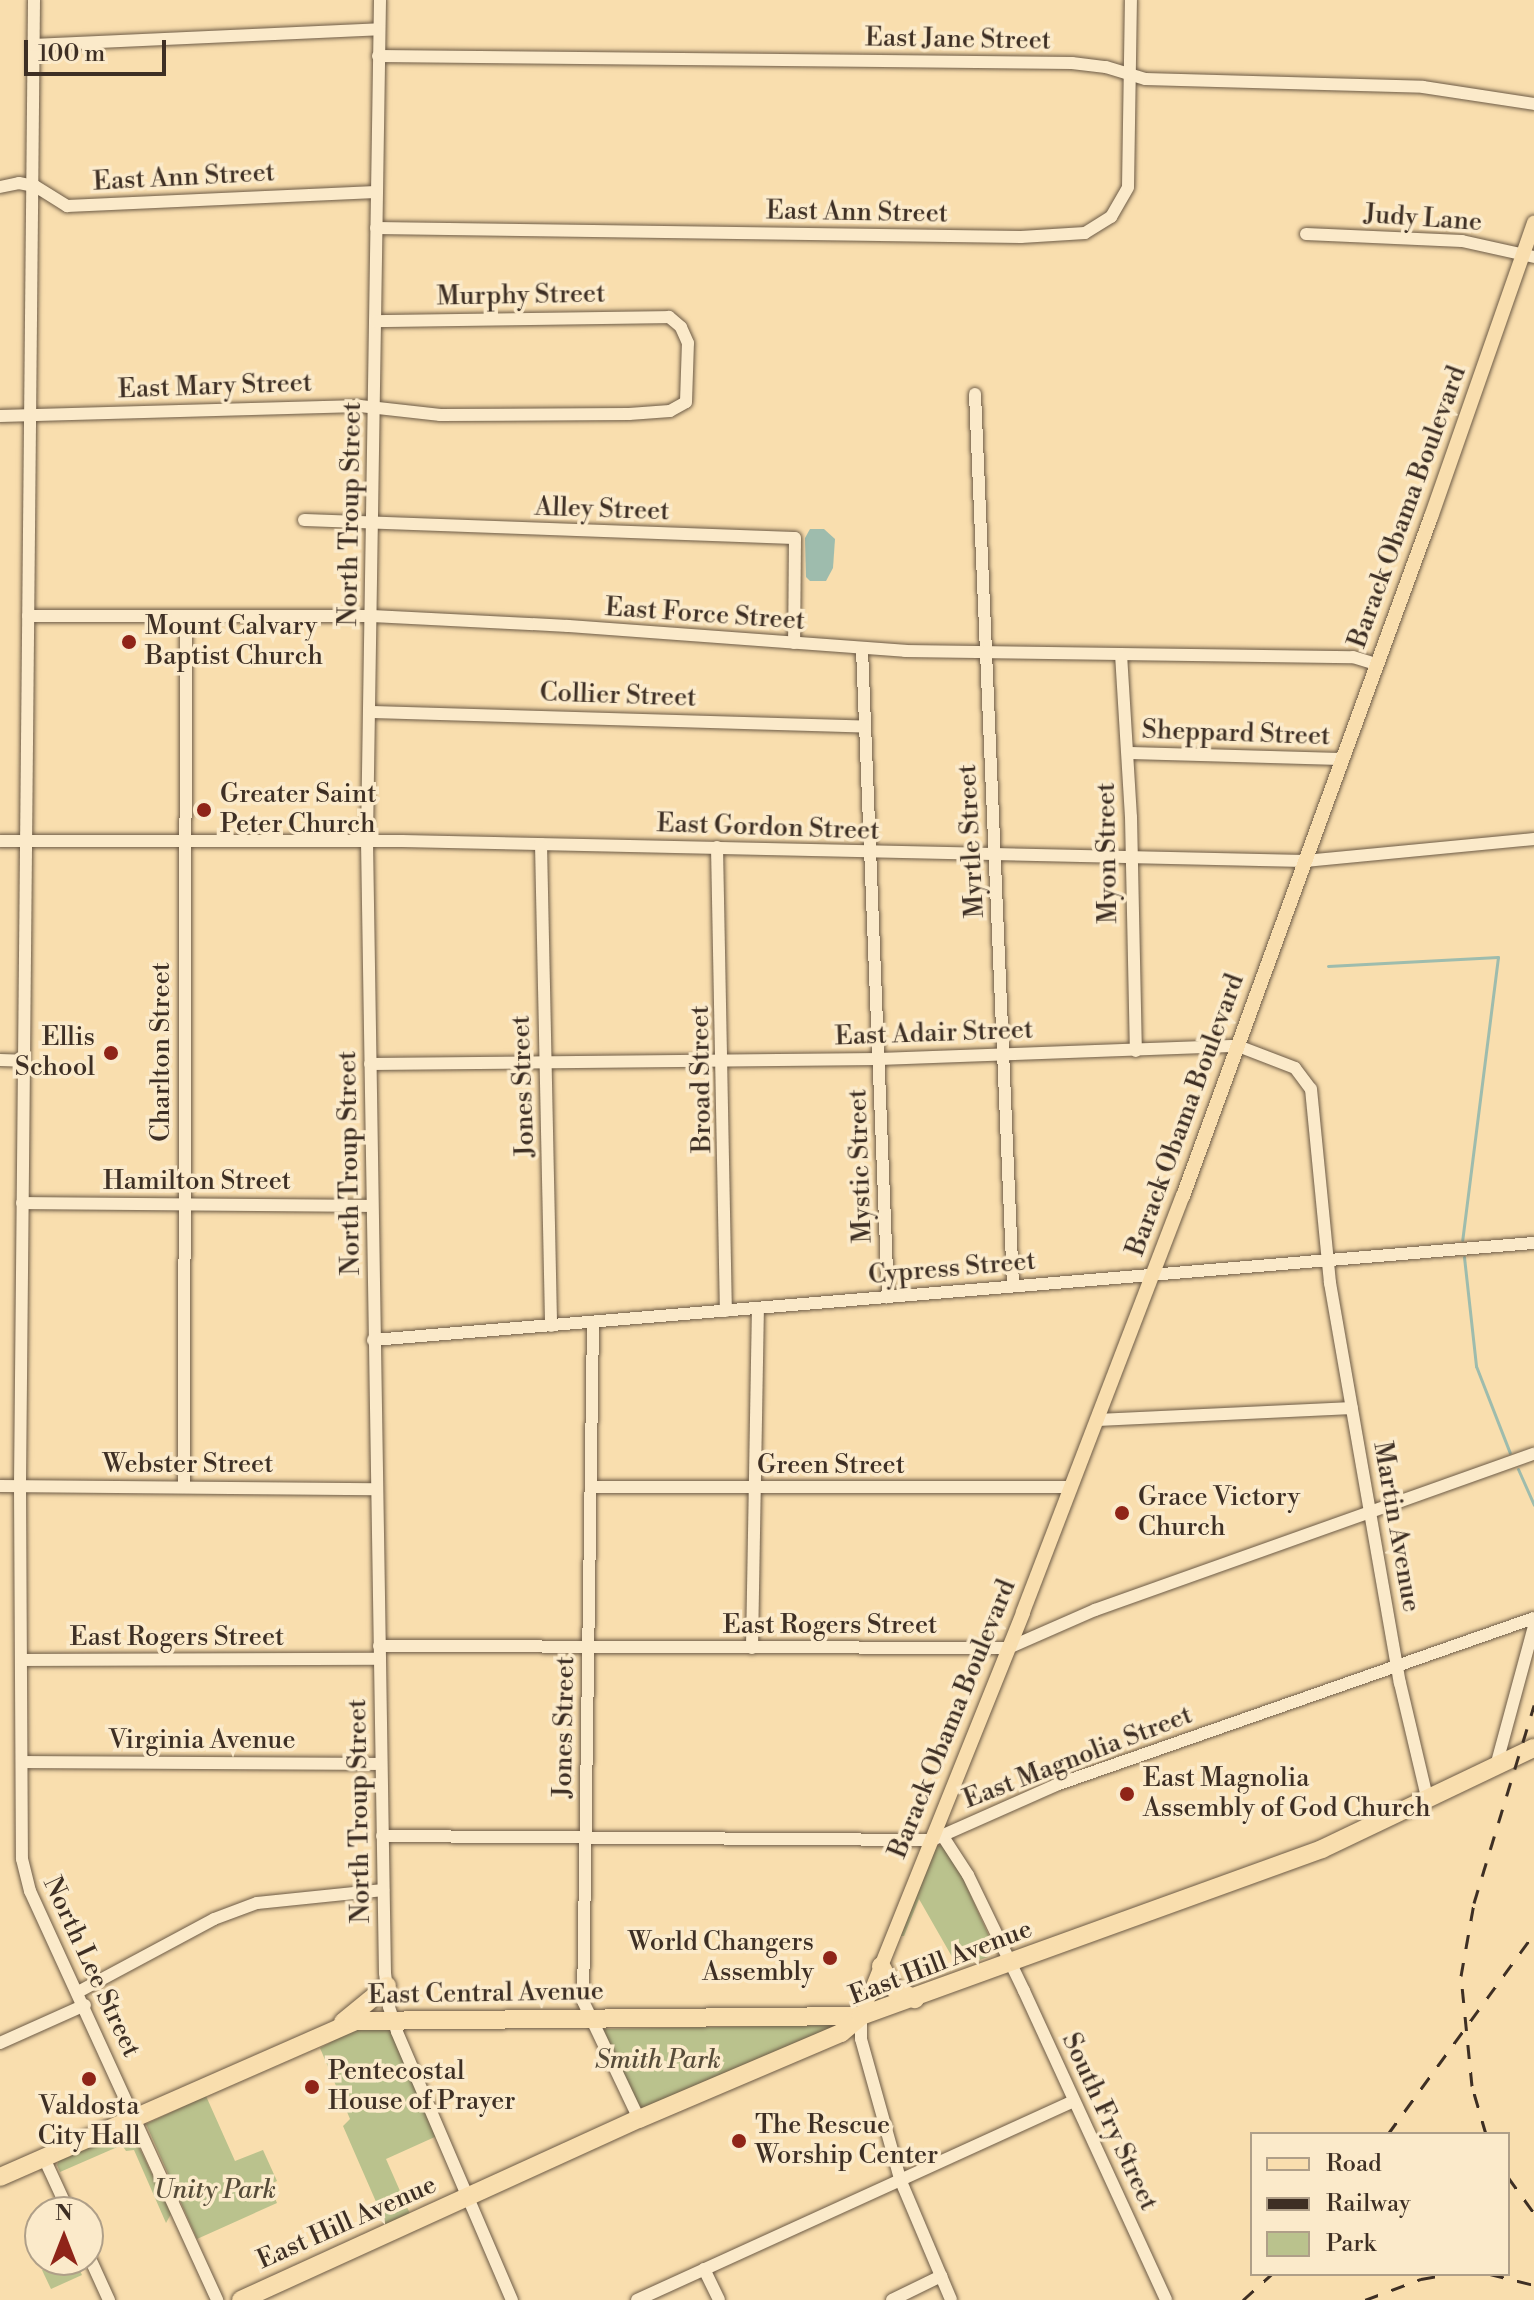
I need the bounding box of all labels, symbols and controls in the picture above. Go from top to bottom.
street label: East Jane Street [865,23,1051,57]
scale bar [28,24,170,74]
text: 100 m [38,39,105,69]
street label: East Ann Street [92,158,276,198]
street label: East Ann Street [766,196,948,230]
street label: Judy Lane [1363,199,1483,239]
street label: Murphy Street [436,279,606,313]
street label: Barack Obama Boulevard [1342,362,1474,652]
street label: East Mary Street [117,368,313,406]
street label: North Troup Street [333,401,369,627]
street label: Alley Street [534,492,670,528]
street label: East Force Street [604,592,806,638]
place label: Mount Calvary Baptist Church [145,611,323,672]
marker: Mount Calvary Baptist Church [120,633,138,651]
street label: Collier Street [539,678,697,714]
street label: Sheppard Street [1141,715,1331,753]
street label: Myrtle Street [952,763,992,919]
place label: Greater Saint Peter Church [220,779,377,840]
street label: Myon Street [1091,782,1125,924]
marker: Greater Saint Peter Church [195,801,213,819]
street label: East Gordon Street [656,809,880,847]
street label: Charlton Street [146,962,178,1142]
street label: Barack Obama Boulevard [1120,970,1252,1260]
street label: Broad Street [685,1005,719,1153]
street label: Jones Street [506,1015,542,1157]
street label: East Adair Street [834,1015,1034,1053]
place label: Ellis School [15,1022,95,1084]
marker: Ellis School [102,1044,120,1062]
street label: North Troup Street [332,1050,368,1276]
street label: Mystic Street [843,1088,879,1244]
street label: Hamilton Street [103,1166,291,1198]
street label: Cypress Street [867,1246,1037,1292]
street label: Martin Avenue [1366,1439,1426,1615]
street label: Webster Street [103,1449,273,1481]
street label: Green Street [757,1450,905,1482]
place label: Grace Victory Church [1138,1482,1300,1544]
marker: Grace Victory Church [1113,1504,1131,1522]
street label: Barack Obama Boulevard [883,1575,1023,1863]
street label: East Rogers Street [723,1610,937,1642]
street label: East Rogers Street [70,1622,284,1654]
street label: Jones Street [548,1656,582,1798]
street label: North Troup Street [342,1698,378,1924]
street label: East Magnolia Street [959,1700,1197,1816]
street label: Virginia Avenue [108,1725,296,1757]
place label: East Magnolia Assembly of God Church [1143,1763,1431,1824]
marker: East Magnolia Assembly of God Church [1118,1785,1136,1803]
street label: North Lee Street [36,1872,146,2062]
street label: East Hill Avenue [845,1914,1037,2012]
place label: World Changers Assembly [628,1927,814,1988]
marker: World Changers Assembly [821,1949,839,1967]
street label: East Central Avenue [368,1976,604,2012]
street label: South Fry Street [1054,2028,1164,2216]
park label: Smith Park [595,2045,721,2077]
place label: Pentecostal House of Prayer [328,2056,516,2118]
marker: Valdosta City Hall [80,2070,98,2088]
marker: Pentecostal House of Prayer [303,2078,321,2096]
place label: Valdosta City Hall [38,2091,140,2152]
place label: The Rescue Worship Center [755,2110,938,2172]
marker: The Rescue Worship Center [730,2132,748,2150]
legend [1250,2132,1510,2276]
text: Road [1326,2149,1382,2179]
street label: East Hill Avenue [252,2169,442,2277]
park label: Unity Park [154,2175,276,2207]
text: Railway [1326,2189,1411,2219]
north arrow [24,2196,104,2276]
text: N [55,2200,73,2227]
text: Park [1326,2229,1376,2259]

